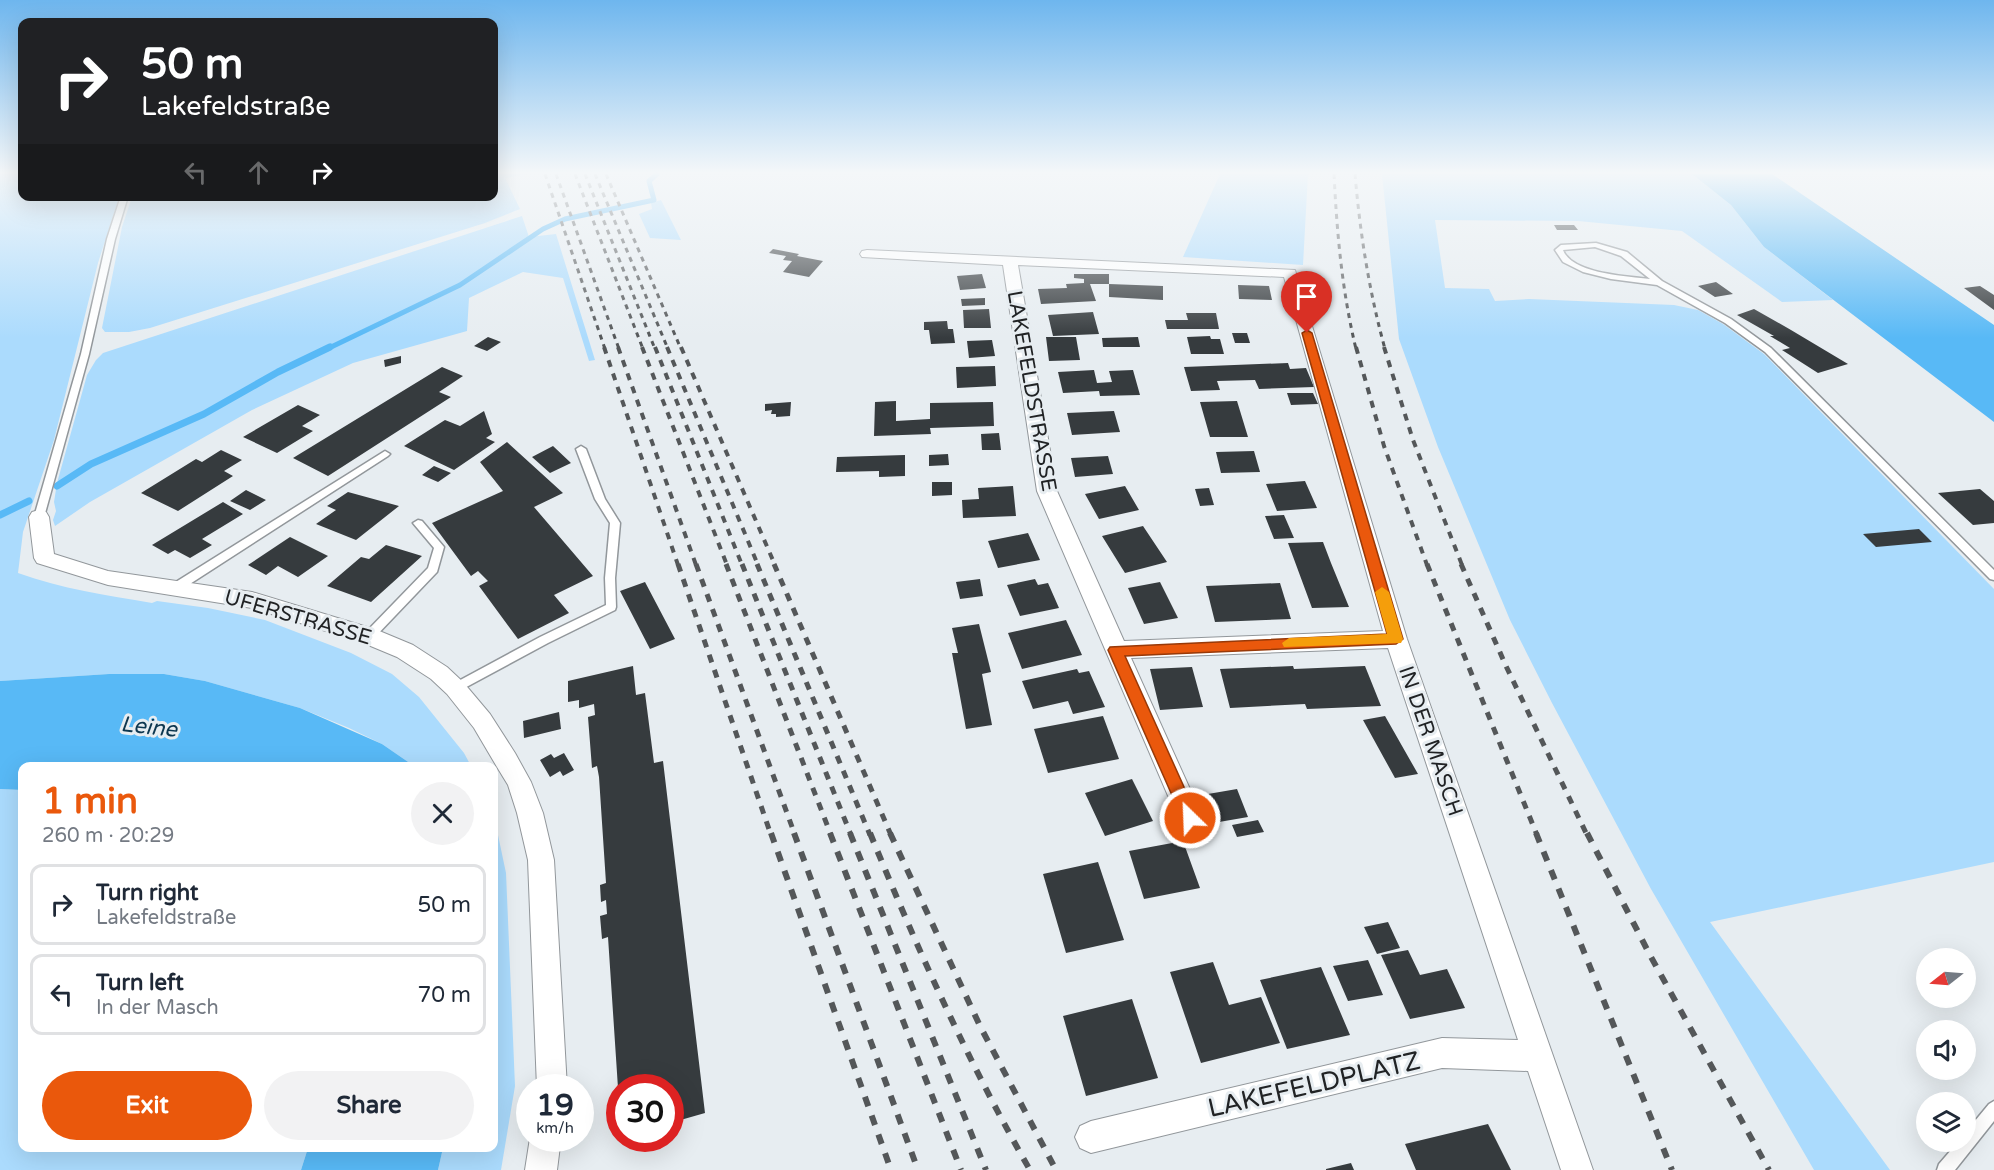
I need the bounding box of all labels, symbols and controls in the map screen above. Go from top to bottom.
text: 50 m [141,39,243,90]
icon: right [42,42,120,120]
text: Lakefeldstraße [141,90,330,123]
icon: left [179,156,212,189]
icon: ahead [242,156,275,189]
icon: right [305,156,338,189]
pin [1281,271,1332,333]
icon: arrive [1290,280,1323,313]
street label: LAKEFELDSTRASSE [1002,289,1062,494]
street label: UFERSTRASSE [221,585,374,650]
street label: IN DER MASCH [1393,663,1468,820]
water label: Leine [119,711,180,743]
text: 1 min [42,780,138,823]
button: close [411,782,474,845]
position arrow [1158,786,1222,850]
text: 260 m · 20:29 [42,824,174,848]
text: Turn right [96,880,198,906]
icon: right [45,888,78,921]
text: 50 m [417,892,471,918]
text: Lakefeldstraße [96,906,236,930]
north arrow [1916,948,1976,1008]
map controls [1916,948,1976,1152]
text: Turn left [96,970,184,996]
icon: left [45,978,78,1011]
text: 70 m [417,982,471,1008]
text: In der Masch [96,996,219,1020]
button: sound [1916,1020,1976,1080]
street label: LAKEFELDPLATZ [1205,1045,1423,1124]
button: Exit [42,1071,252,1140]
button: Share [264,1071,474,1140]
speed limit sign: 30 [606,1074,684,1152]
text: 19 [536,1087,574,1124]
button: layers [1916,1092,1976,1152]
text: km/h [536,1119,574,1137]

